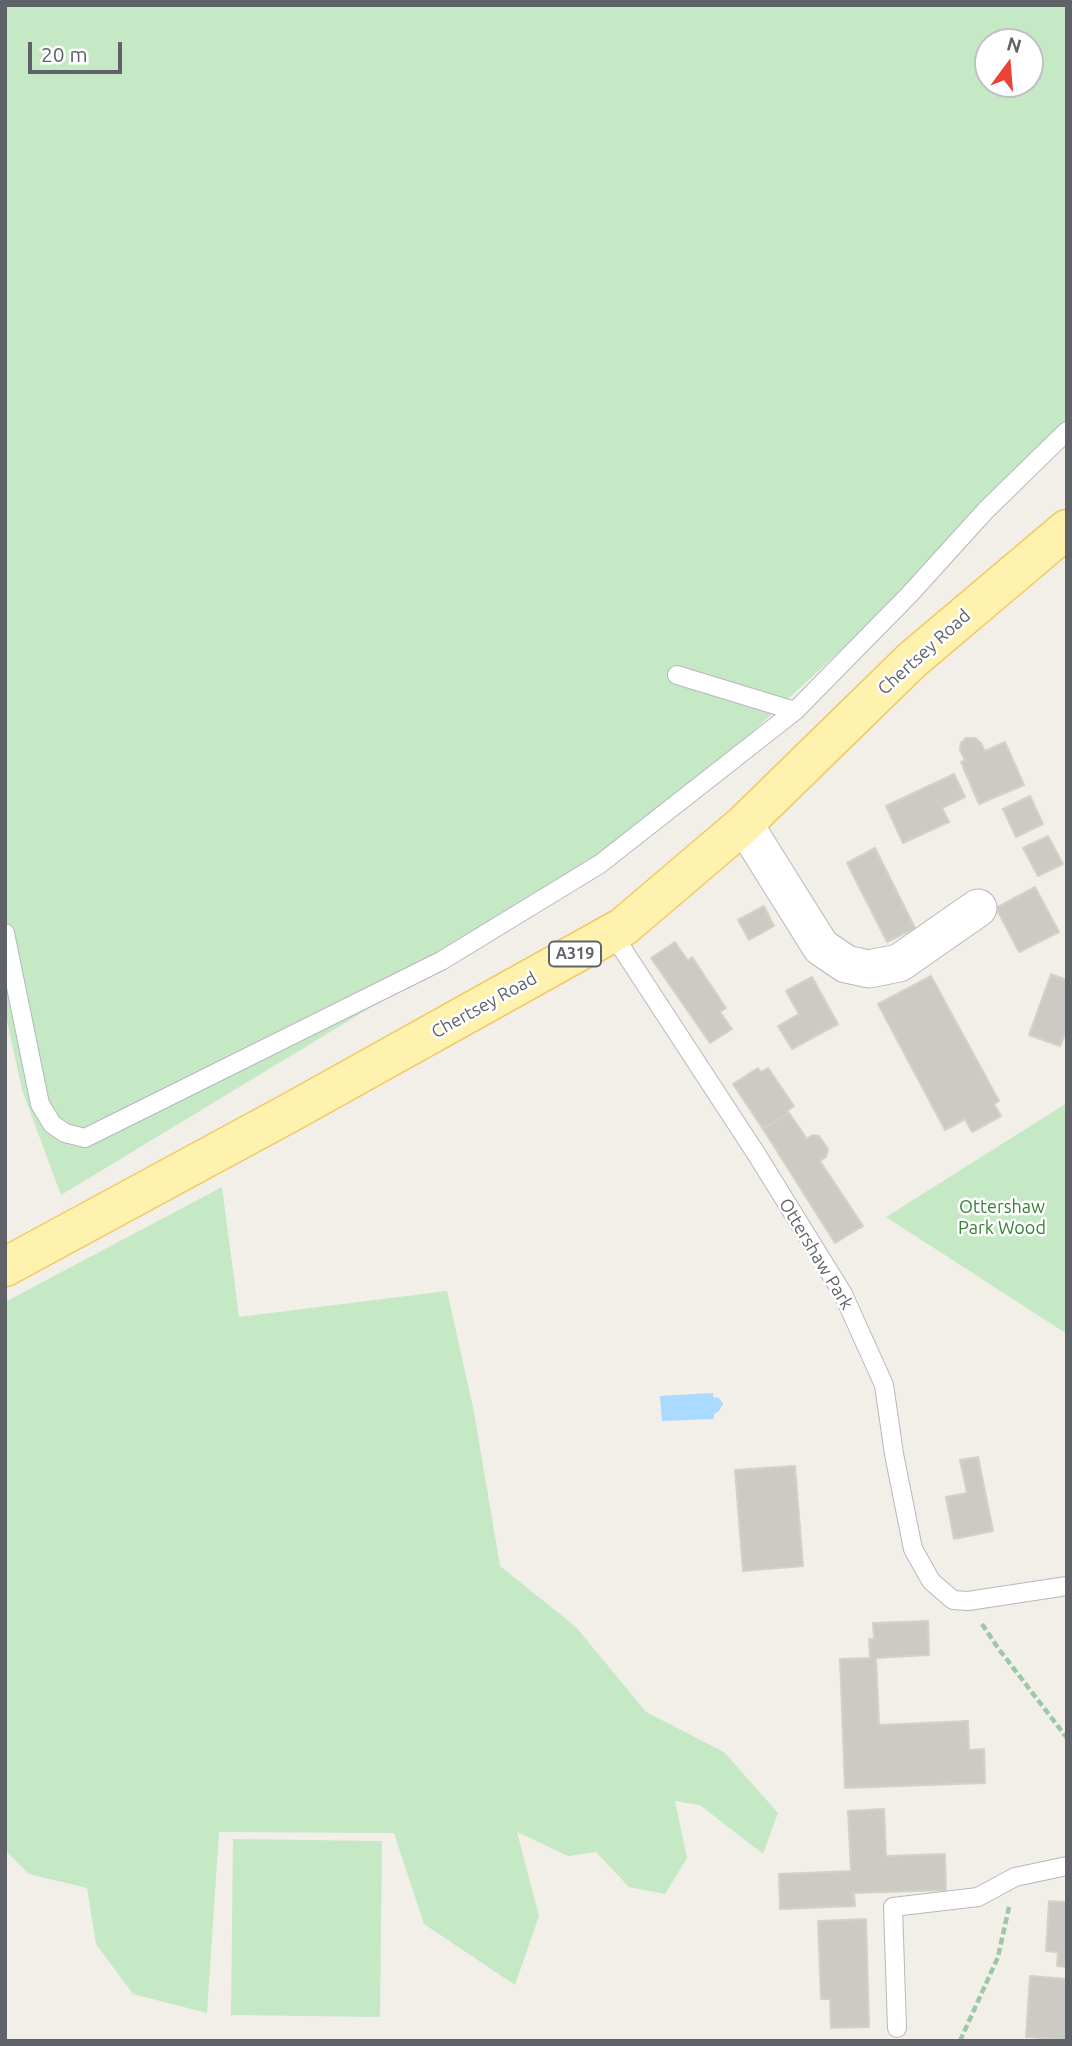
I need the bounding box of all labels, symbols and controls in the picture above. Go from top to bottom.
scale bar [32,28,126,72]
north arrow [974,28,1044,98]
text: N [1004,32,1024,57]
text: 20 m [41,42,88,66]
street label: Chertsey Road [873,605,975,699]
road number: A319 [549,942,601,966]
street label: Chertsey Road [428,967,540,1043]
street label: Ottershaw Park [774,1194,858,1314]
park label: Ottershaw Park Wood [958,1196,1046,1238]

